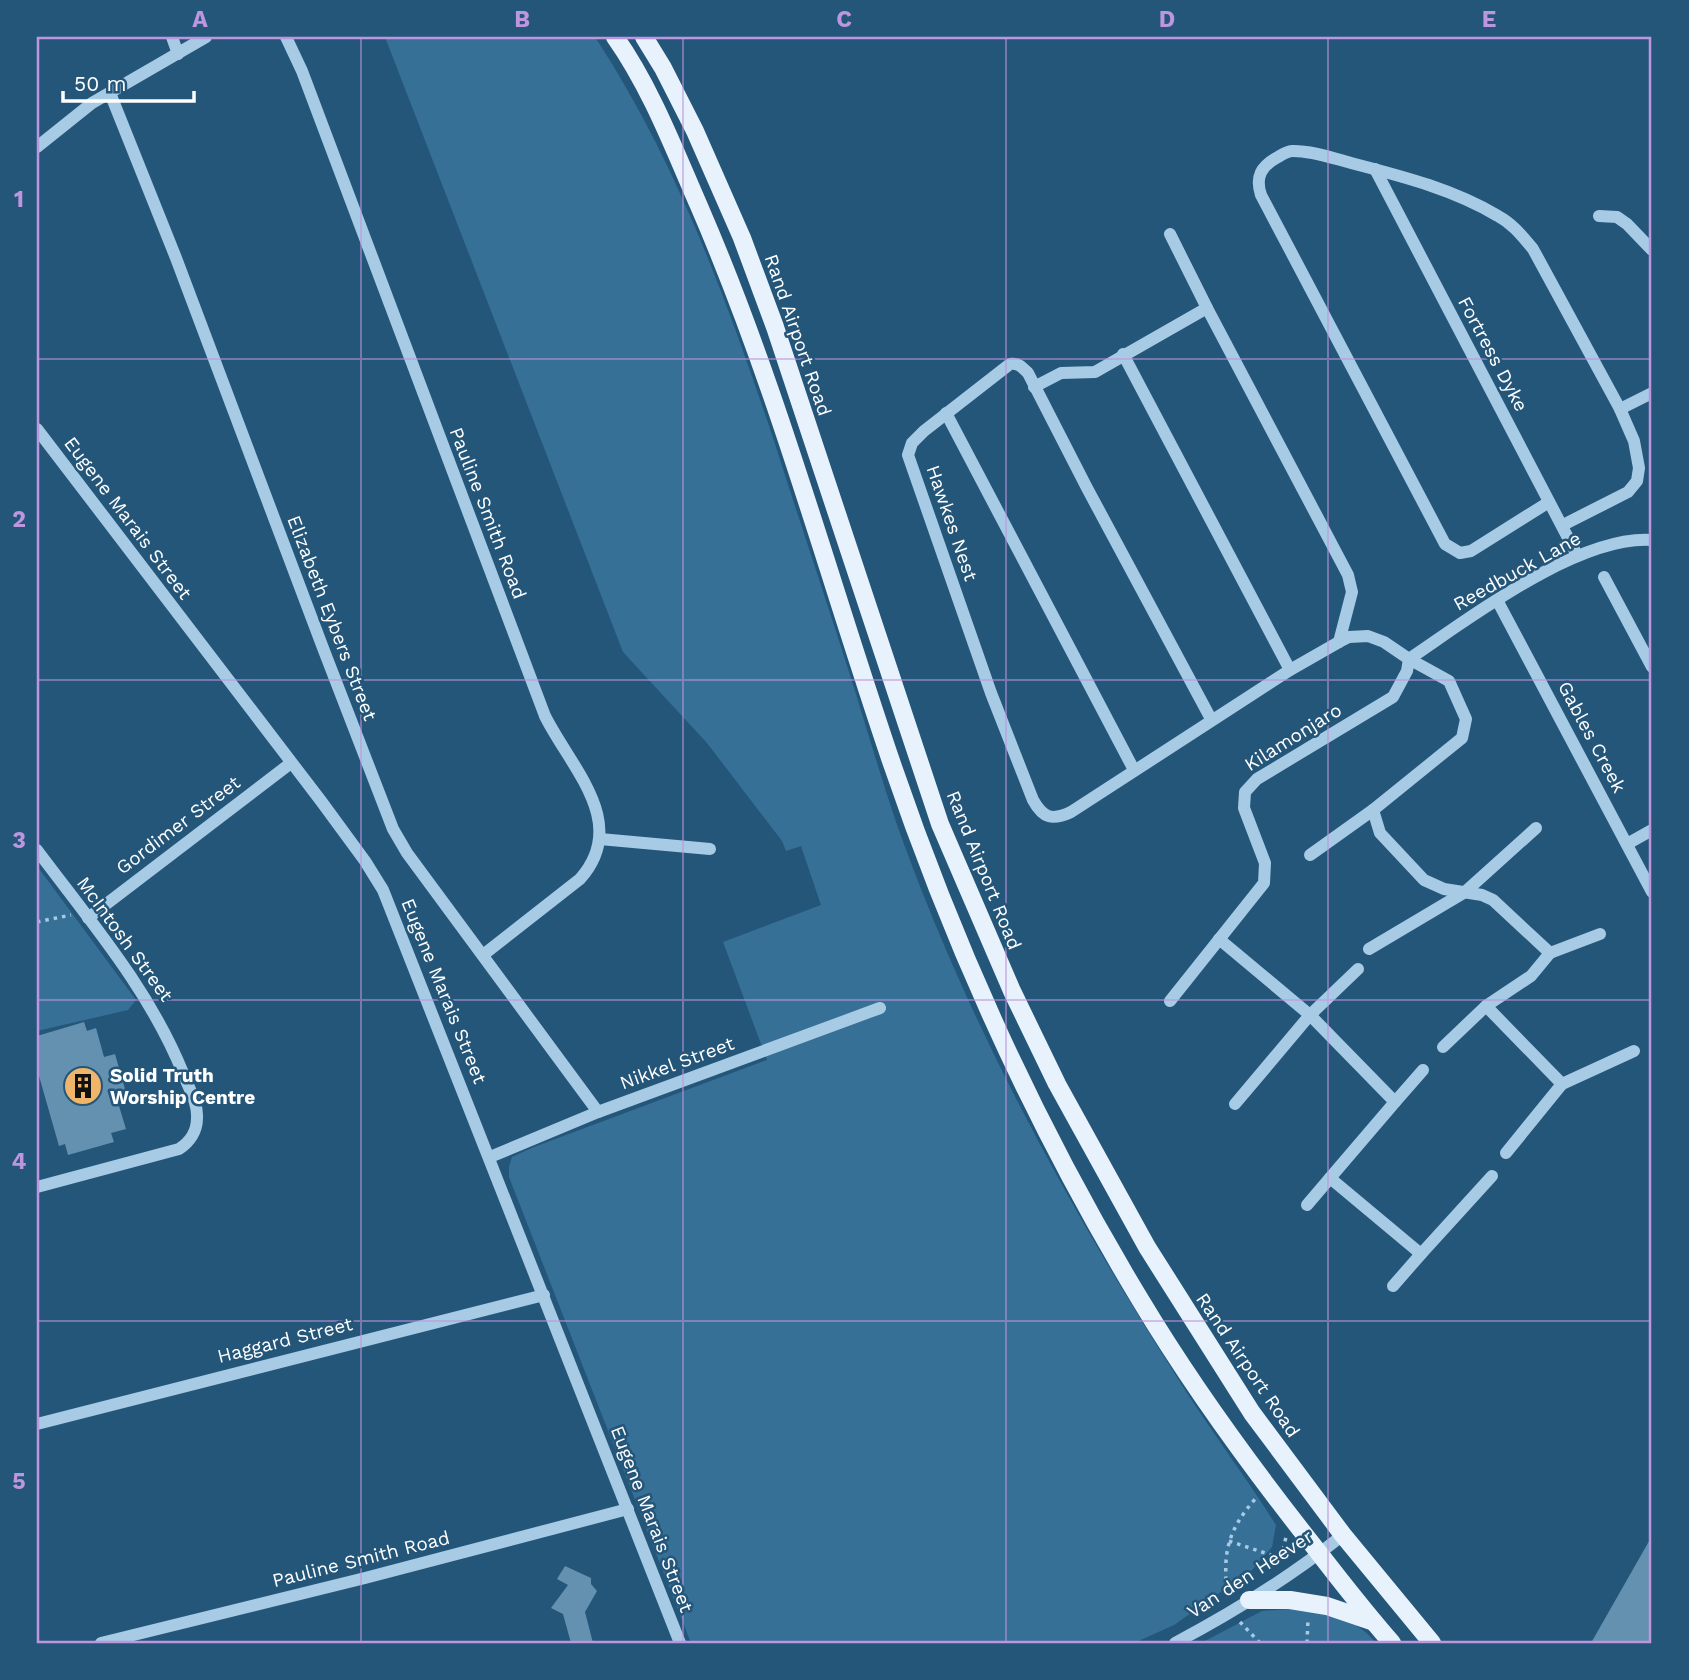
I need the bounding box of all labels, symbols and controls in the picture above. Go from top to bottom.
text: A [192,6,208,33]
text: B [514,6,530,33]
text: C [836,6,852,33]
text: D [1159,6,1175,33]
text: E [1482,6,1496,33]
scale bar [63,60,194,104]
text: 50 m [74,71,126,96]
text: 1 [14,186,24,213]
street label: Rand Airport Road [760,251,836,419]
street label: Fortress Dyke [1453,293,1533,415]
street label: Pauline Smith Road [445,424,531,602]
street label: Eugene Marais Street [59,432,197,604]
street label: Hawkes Nest [921,462,983,584]
text: 2 [12,506,26,533]
street label: Elizabeth Eybers Street [282,512,382,724]
street label: Reedbuck Lane [1449,526,1585,616]
street label: Gables Creek [1553,677,1631,797]
street label: Kilamonjaro [1240,698,1346,776]
street label: Gordimer Street [111,771,245,879]
street label: Rand Airport Road [942,787,1026,953]
text: 3 [12,827,26,854]
street label: McIntosh Street [72,872,178,1006]
street label: Eugene Marais Street [396,895,492,1087]
street label: Nikkel Street [617,1032,737,1094]
place label: Solid Truth Worship Centre [110,1064,255,1109]
building icon: Solid Truth Worship Centre [62,1065,104,1107]
text: 4 [12,1148,27,1175]
street label: Rand Airport Road [1191,1288,1305,1442]
street label: Haggard Street [215,1312,355,1368]
street label: Eugene Marais Street [606,1423,698,1615]
text: 5 [12,1468,26,1495]
street label: Van den Heever [1183,1525,1317,1623]
street label: Pauline Smith Road [270,1526,452,1592]

